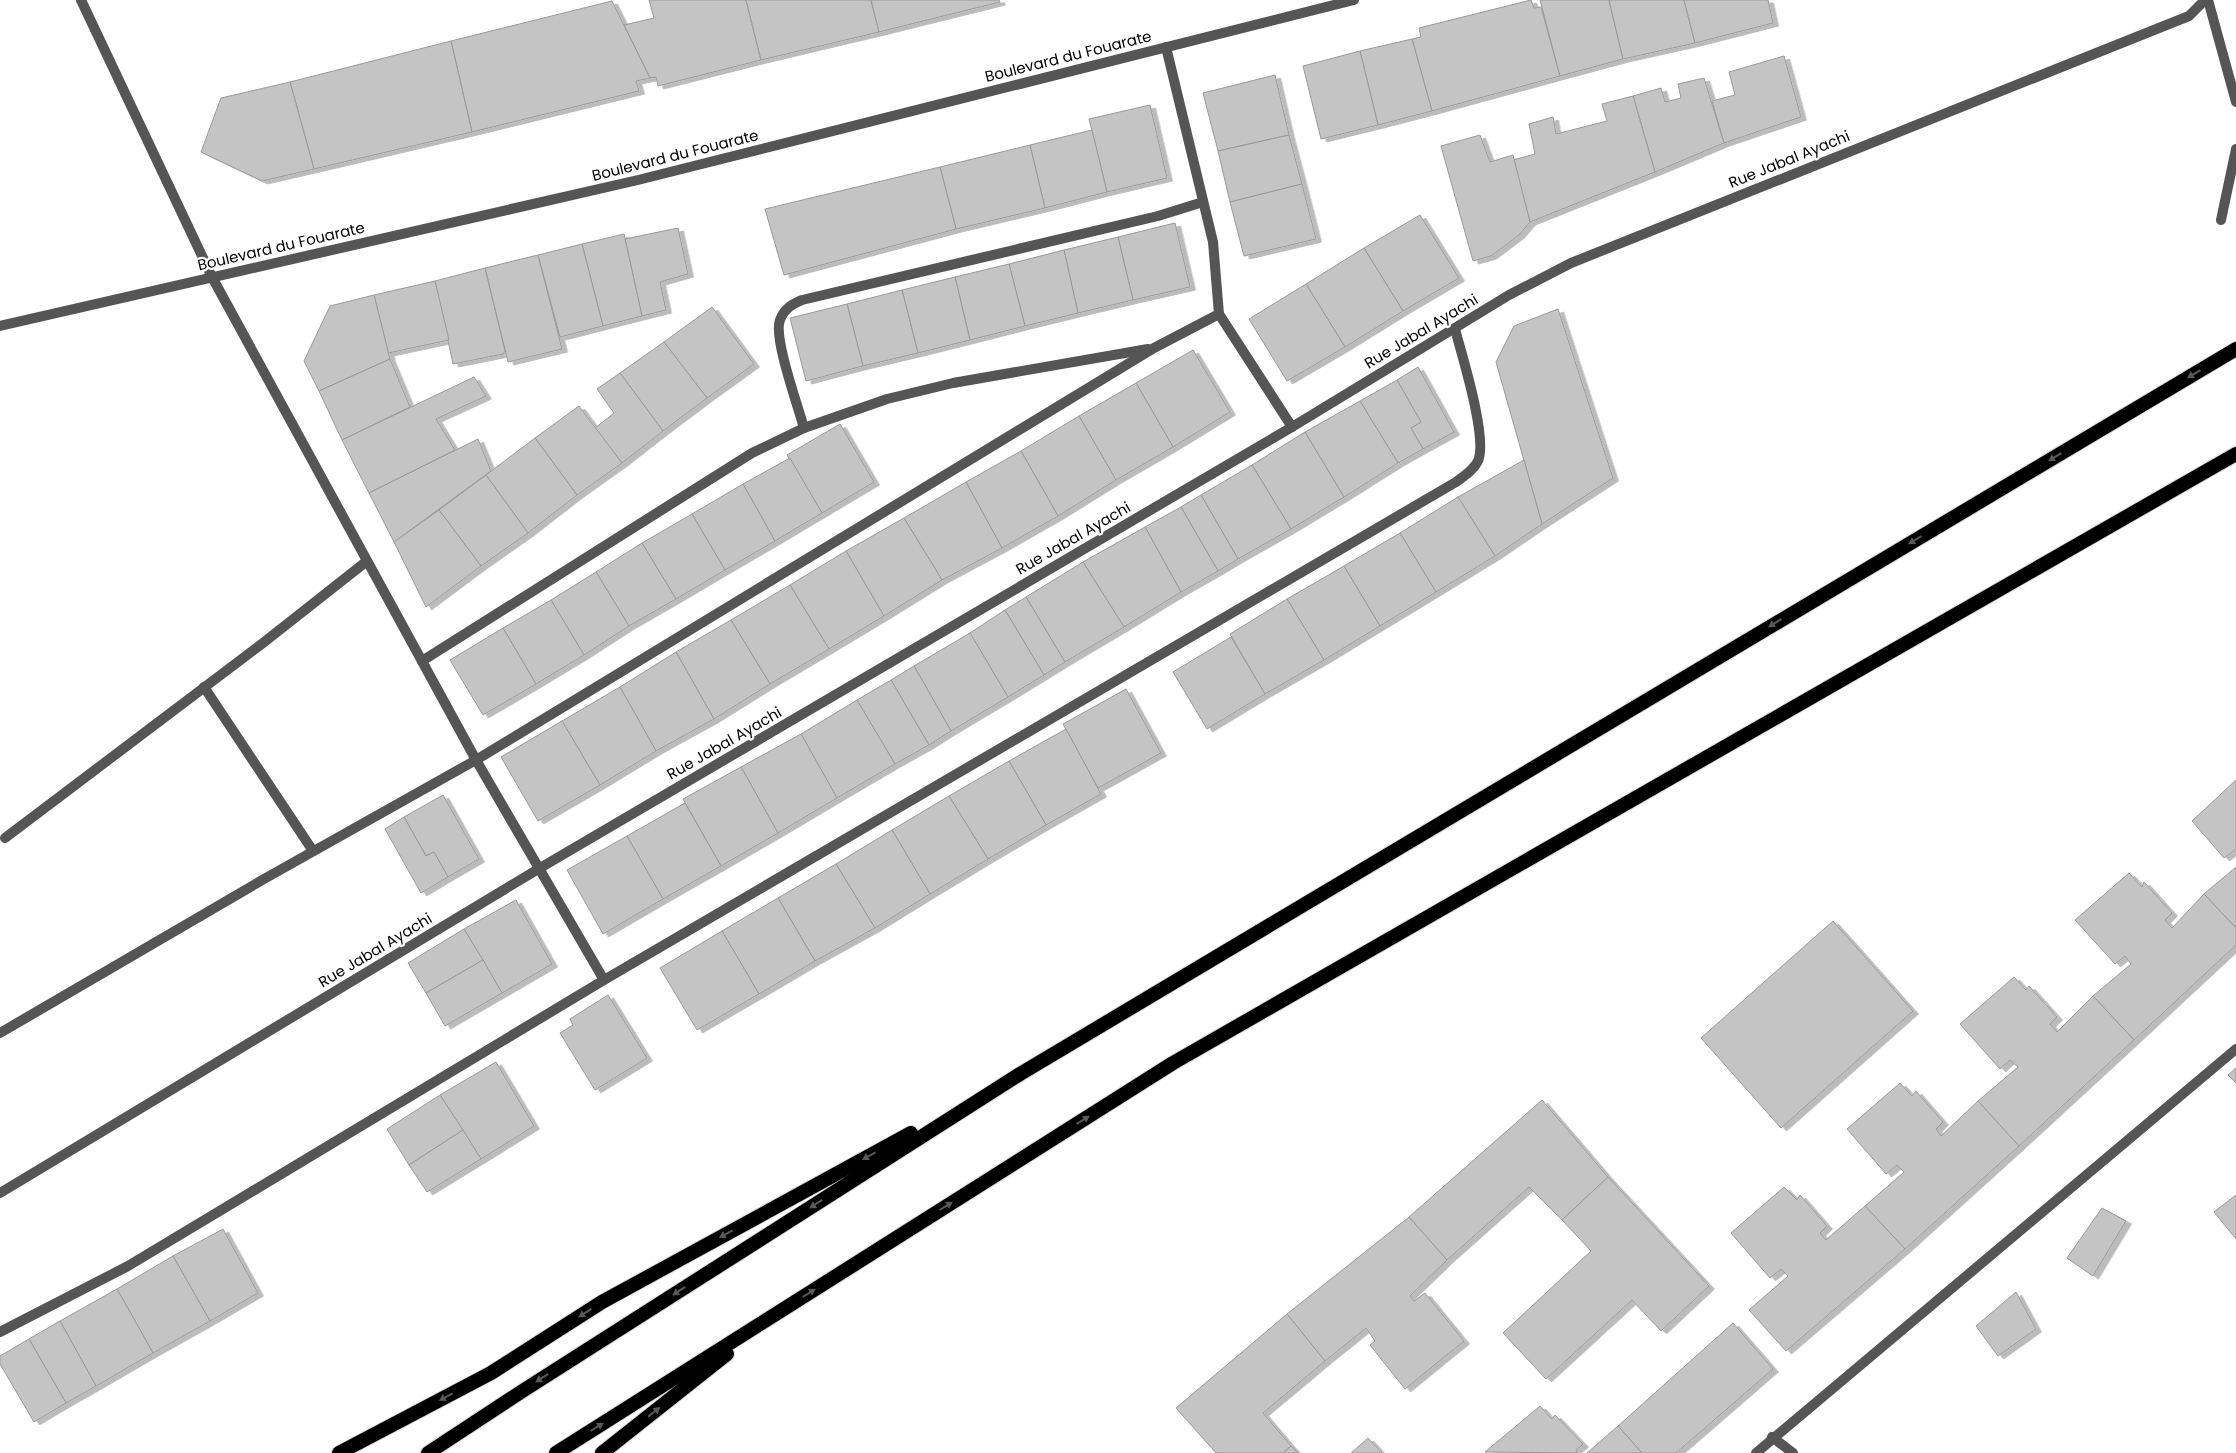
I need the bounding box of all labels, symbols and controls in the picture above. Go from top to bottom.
street label: Boulevard du Fouarate [983,25,1153,87]
street label: Boulevard du Fouarate [590,124,760,186]
street label: Rue Jabal Ayachi [1725,125,1853,193]
street label: Boulevard du Fouarate [195,217,367,275]
street label: Rue Jabal Ayachi [1360,289,1482,373]
one-way arrow [2188,369,2201,378]
one-way arrow [2048,453,2061,462]
street label: Rue Jabal Ayachi [1012,497,1134,579]
one-way arrow [1908,536,1921,545]
one-way arrow [1769,619,1782,628]
street label: Rue Jabal Ayachi [663,702,785,784]
street label: Rue Jabal Ayachi [314,908,436,992]
one-way arrow [1077,1115,1090,1124]
one-way arrow [862,1152,876,1160]
one-way arrow [809,1199,823,1208]
one-way arrow [939,1202,953,1211]
one-way arrow [719,1230,734,1238]
one-way arrow [672,1286,686,1296]
one-way arrow [802,1289,815,1298]
one-way arrow [578,1308,591,1318]
one-way arrow [535,1374,549,1383]
one-way arrow [438,1393,453,1401]
one-way arrow [647,1406,660,1417]
one-way arrow [591,1422,604,1432]

